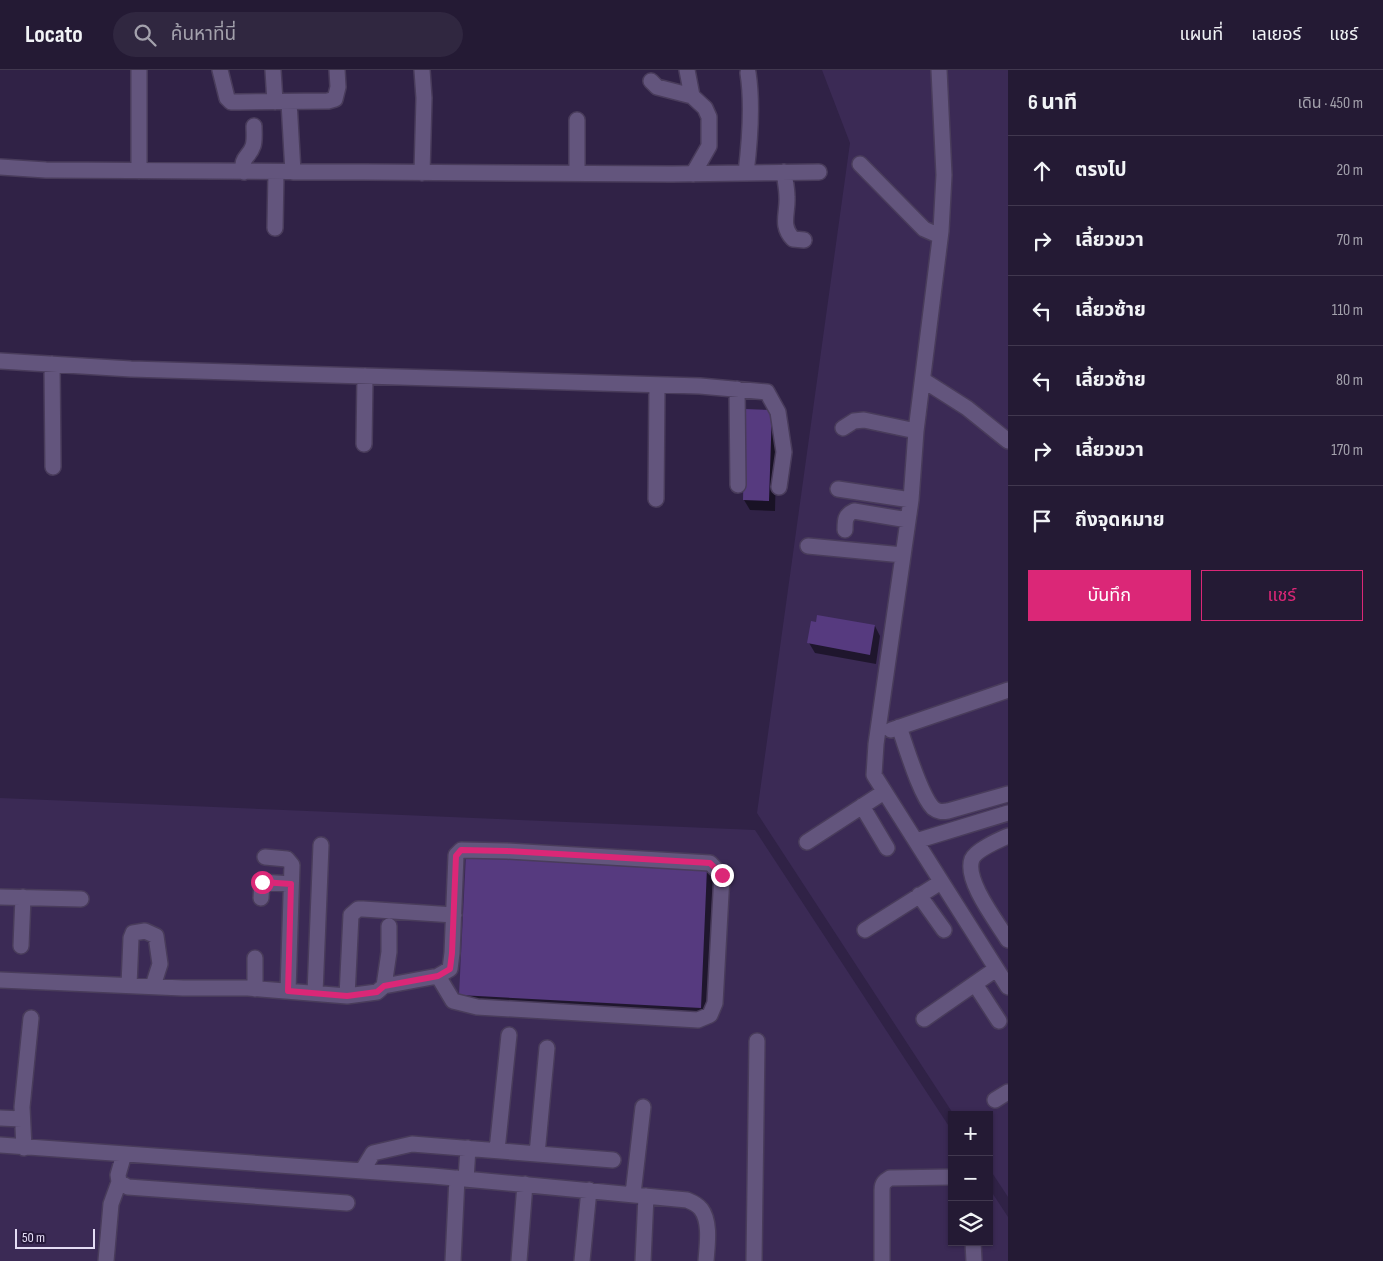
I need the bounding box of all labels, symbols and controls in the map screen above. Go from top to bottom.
search box [113,12,463,57]
text: Locato [25,20,83,49]
icon: search [131,21,159,49]
text: ค้นหาที่นี่ [171,23,236,46]
text: แผนที่ [1179,24,1223,45]
text: เลเยอร์ [1251,24,1301,45]
text: แชร์ [1329,24,1358,45]
text: 6 นาที [1028,90,1077,115]
text: เดิน · 450 m [1297,94,1363,113]
icon: ahead [1028,157,1056,185]
text: ตรงไป [1075,159,1127,182]
text: 20 m [1336,161,1363,180]
icon: right [1028,227,1056,255]
text: เลี้ยวขวา [1075,229,1144,252]
text: 70 m [1337,231,1363,250]
icon: left [1028,297,1056,325]
text: เลี้ยวซ้าย [1075,299,1146,322]
text: 110 m [1332,301,1363,320]
icon: left [1028,367,1056,395]
text: เลี้ยวซ้าย [1075,369,1146,392]
text: 80 m [1336,371,1363,390]
icon: right [1028,437,1056,465]
text: เลี้ยวขวา [1075,439,1144,462]
text: 170 m [1331,441,1363,460]
icon: arrive [1028,507,1056,535]
text: ถึงจุดหมาย [1075,509,1165,532]
button: บันทึก [1028,570,1191,621]
button: แชร์ [1201,570,1363,621]
route end [711,864,734,887]
route start [251,871,274,894]
map controls [948,1111,993,1246]
button: + [948,1111,993,1156]
button: − [948,1156,993,1201]
button: layers [948,1201,993,1246]
scale bar [15,1226,95,1249]
text: 50 m [22,1229,45,1246]

